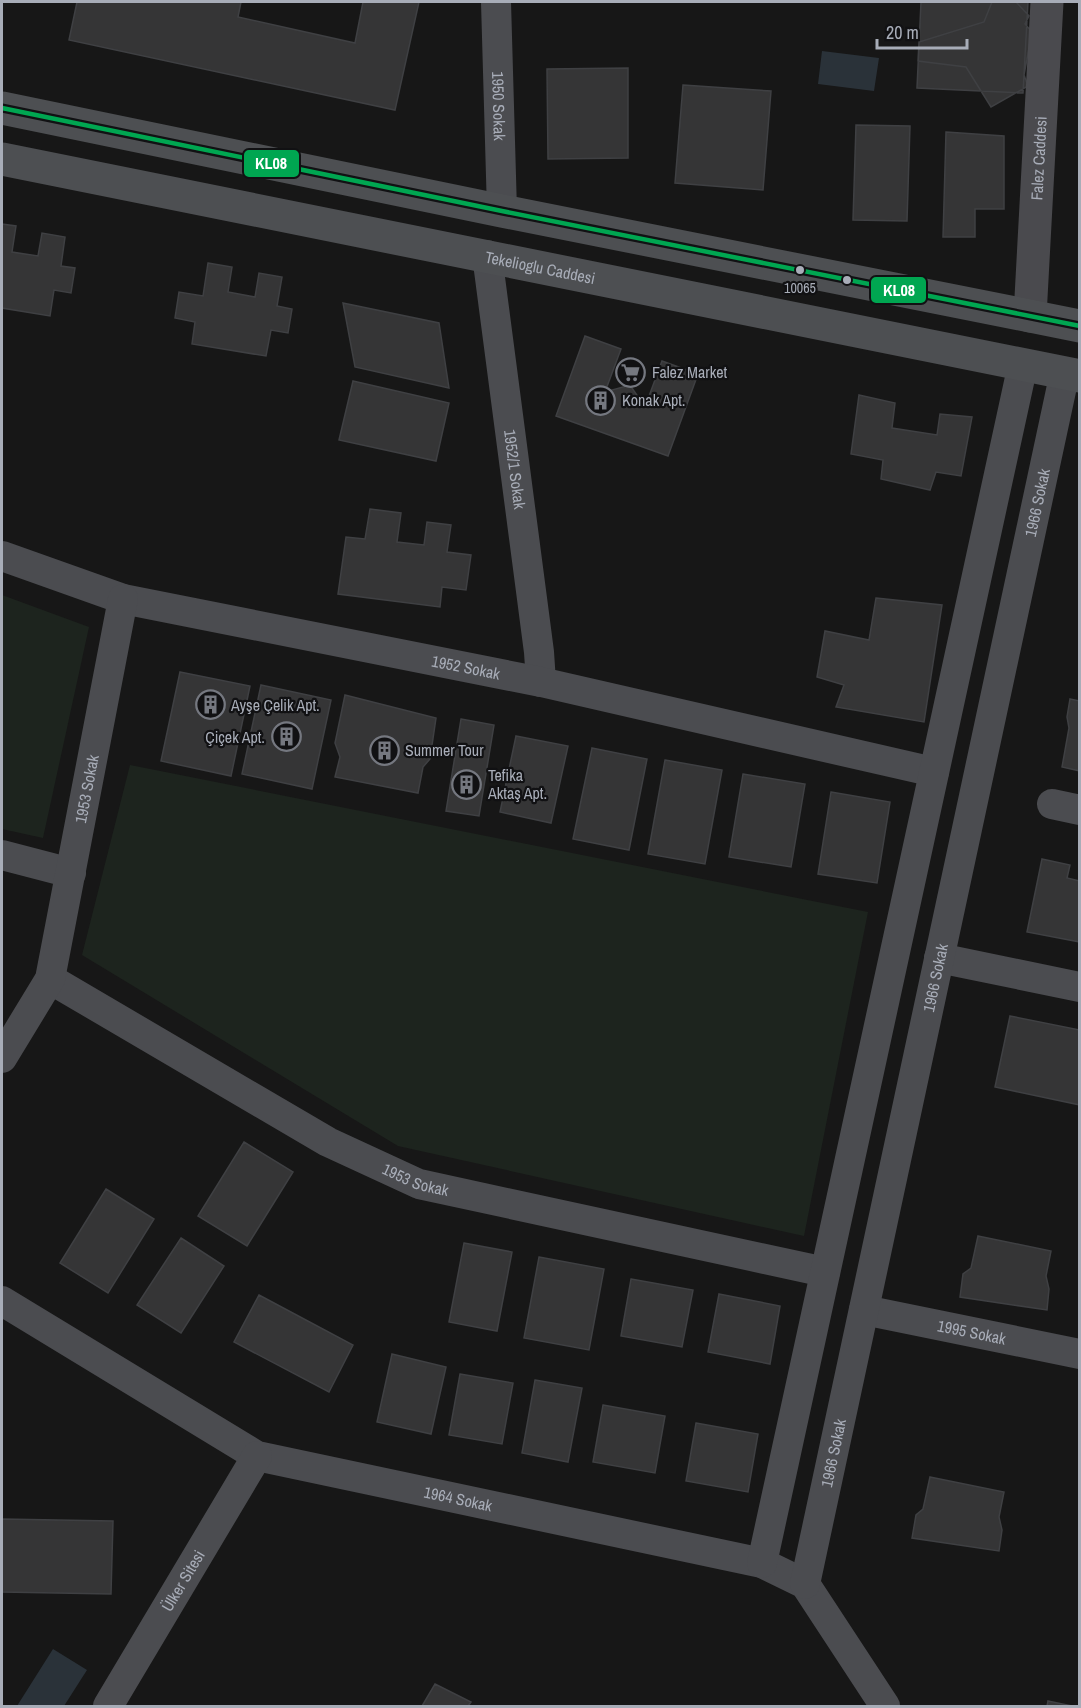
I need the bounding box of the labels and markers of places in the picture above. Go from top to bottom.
marker: 10065 [794,264,806,276]
unlabelled marker [841,274,853,286]
place label: 10065 [784,279,816,297]
supermarket icon: Falez Market [615,356,647,388]
place label: Falez Market [652,361,728,383]
building icon: Konak Apt. [585,384,617,416]
place label: Konak Apt. [622,389,685,411]
building icon: Ayşe Çelik Apt. [194,689,226,721]
place label: Ayşe Çelik Apt. [230,694,320,716]
building icon: Çiçek Apt. [270,721,302,753]
place label: Çiçek Apt. [205,726,265,748]
building icon: Summer Tour [368,734,400,766]
place label: Summer Tour [405,739,484,761]
place label: Tefika Aktaş Apt. [487,764,547,804]
building icon: Tefika Aktaş Apt. [451,768,483,800]

